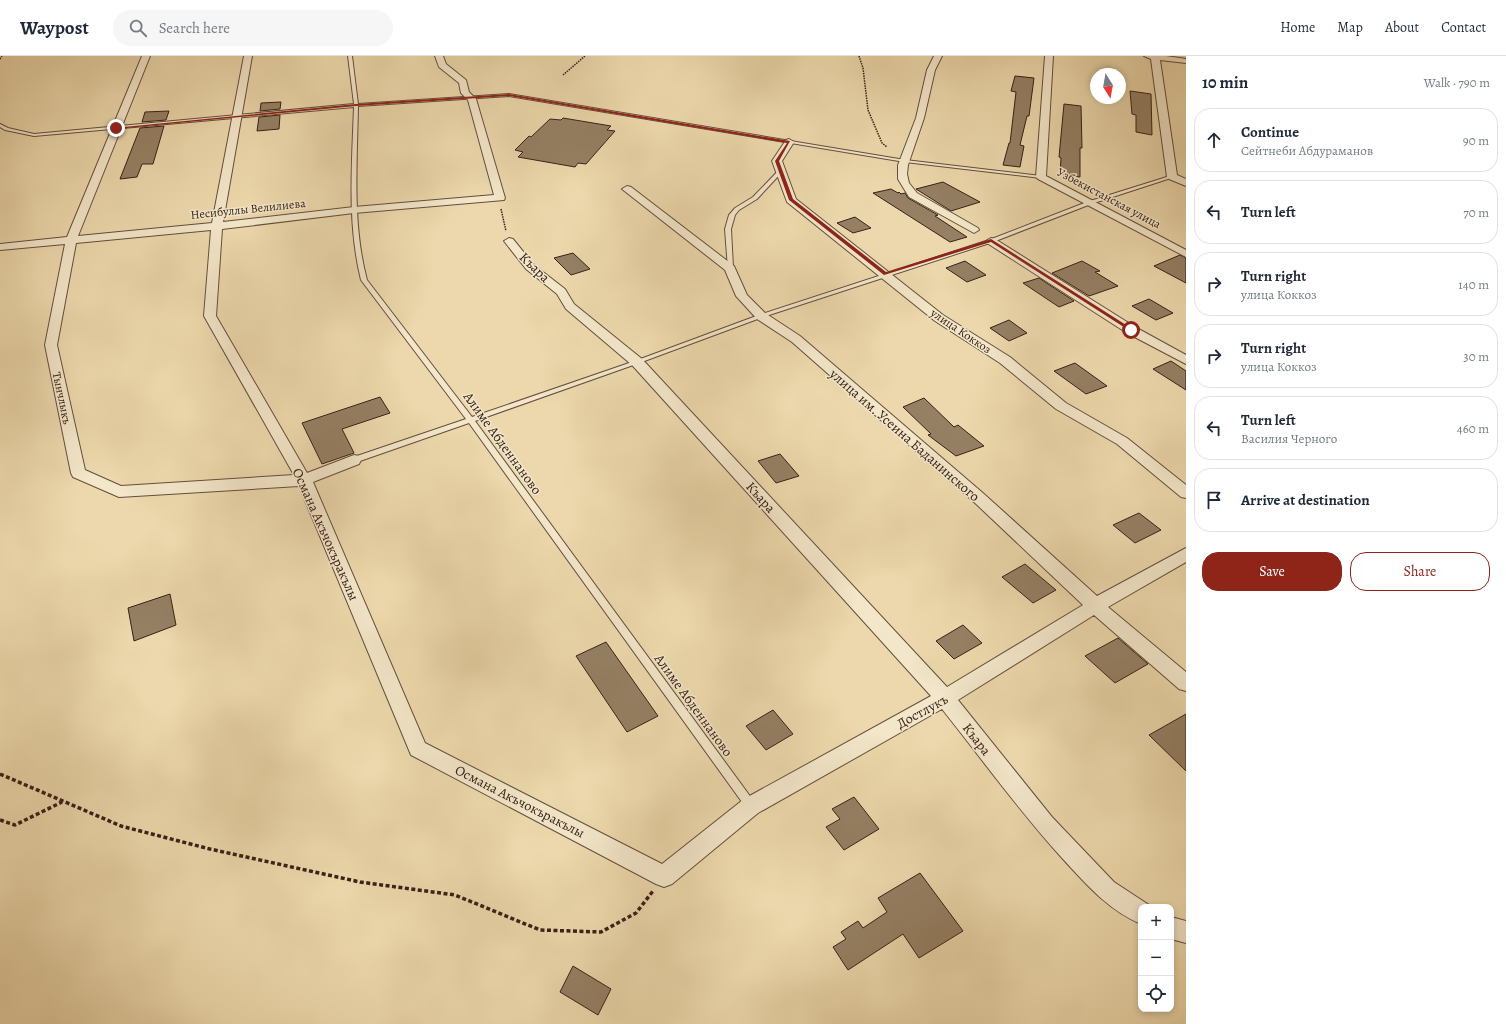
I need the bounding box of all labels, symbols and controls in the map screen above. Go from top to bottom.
search box [113,10,393,46]
text: Waypost [20,15,89,41]
icon: search [127,17,149,39]
text: Search here [159,18,230,38]
text: Home [1280,18,1315,37]
text: Map [1337,18,1363,37]
text: About [1385,18,1419,37]
text: Contact [1441,18,1486,37]
north arrow [1090,68,1126,104]
text: 10 min [1202,71,1248,94]
text: Walk · 790 m [1424,74,1490,91]
route end [107,119,125,137]
text: Continue [1241,122,1299,142]
icon: ahead [1203,129,1225,151]
text: 90 m [1463,132,1489,149]
text: Сейтнеби Абдураманов [1241,142,1373,159]
street label: Узбекистанская улица [1054,164,1164,232]
street label: Несибуллы Велилиева [190,195,307,223]
icon: left [1203,201,1225,223]
text: Turn left [1241,202,1296,222]
text: 70 m [1463,204,1489,221]
street label: Къара [515,248,555,287]
text: Turn right [1241,266,1306,286]
icon: right [1203,273,1225,295]
text: 140 m [1458,276,1489,293]
text: улица Коккоз [1241,286,1317,303]
street label: улица Коккоз [927,304,994,357]
route start [1122,321,1140,339]
text: Turn right [1241,338,1306,358]
icon: right [1203,345,1225,367]
text: 30 m [1463,348,1489,365]
text: улица Коккоз [1241,358,1317,375]
street label: улица им. Усеина Баданинского [825,364,984,506]
street label: Тынчлыкъ [49,370,75,426]
street label: Алиме Абденнаново [458,387,546,498]
text: Turn left [1241,410,1296,430]
icon: left [1203,417,1225,439]
text: 460 m [1457,420,1489,437]
text: Василия Черного [1241,430,1337,447]
street label: Османа Акъчокъракълы [288,465,363,603]
street label: Къара [741,478,780,518]
icon: arrive [1203,489,1225,511]
text: Arrive at destination [1241,490,1370,510]
button: Save [1202,552,1342,591]
button: Share [1350,552,1490,591]
street label: Алиме Абденнаново [649,649,737,760]
street label: Достлукъ [893,690,951,733]
street label: Къара [958,719,996,760]
street label: Османа Акъчокъракълы [452,760,588,842]
map controls [1138,904,1174,1012]
button: + [1138,904,1174,940]
button: − [1138,940,1174,976]
button: locate [1138,976,1174,1012]

